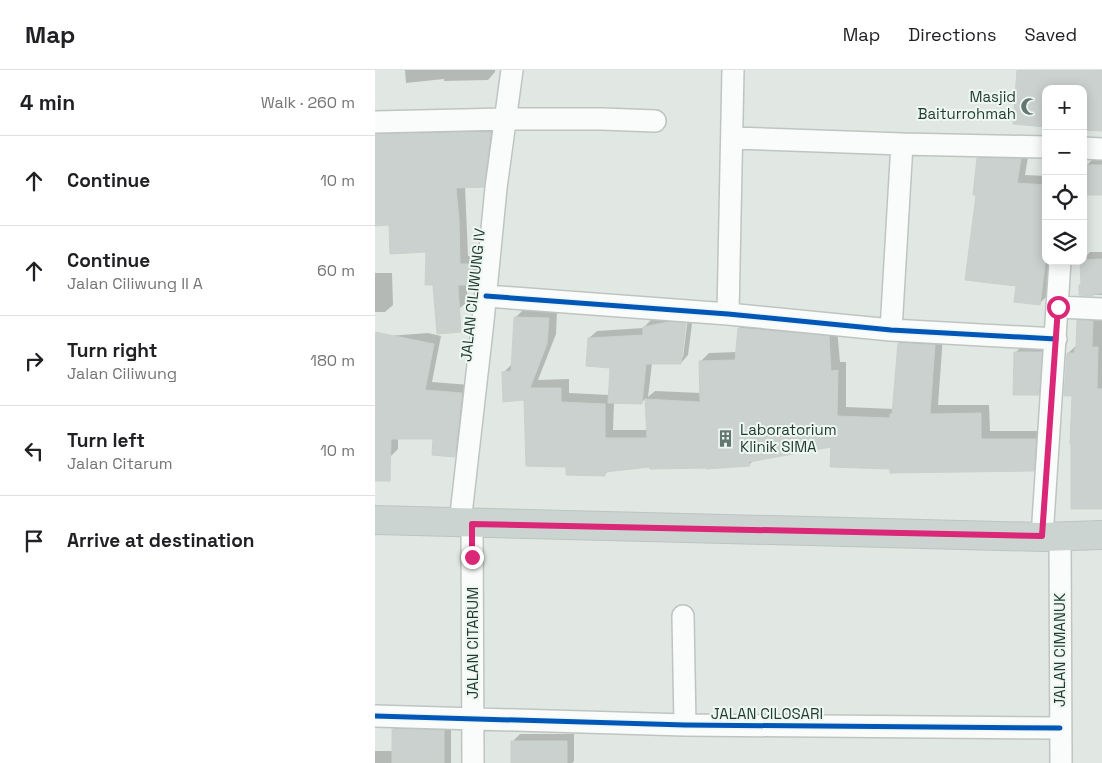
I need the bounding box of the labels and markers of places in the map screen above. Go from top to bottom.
place label: Masjid Baiturrohmah [917,87,1016,123]
mosque icon: Masjid Baiturrohmah [1020,96,1040,116]
place label: Laboratorium Klinik SIMA [740,420,837,456]
building icon: Laboratorium Klinik SIMA [716,429,736,449]

